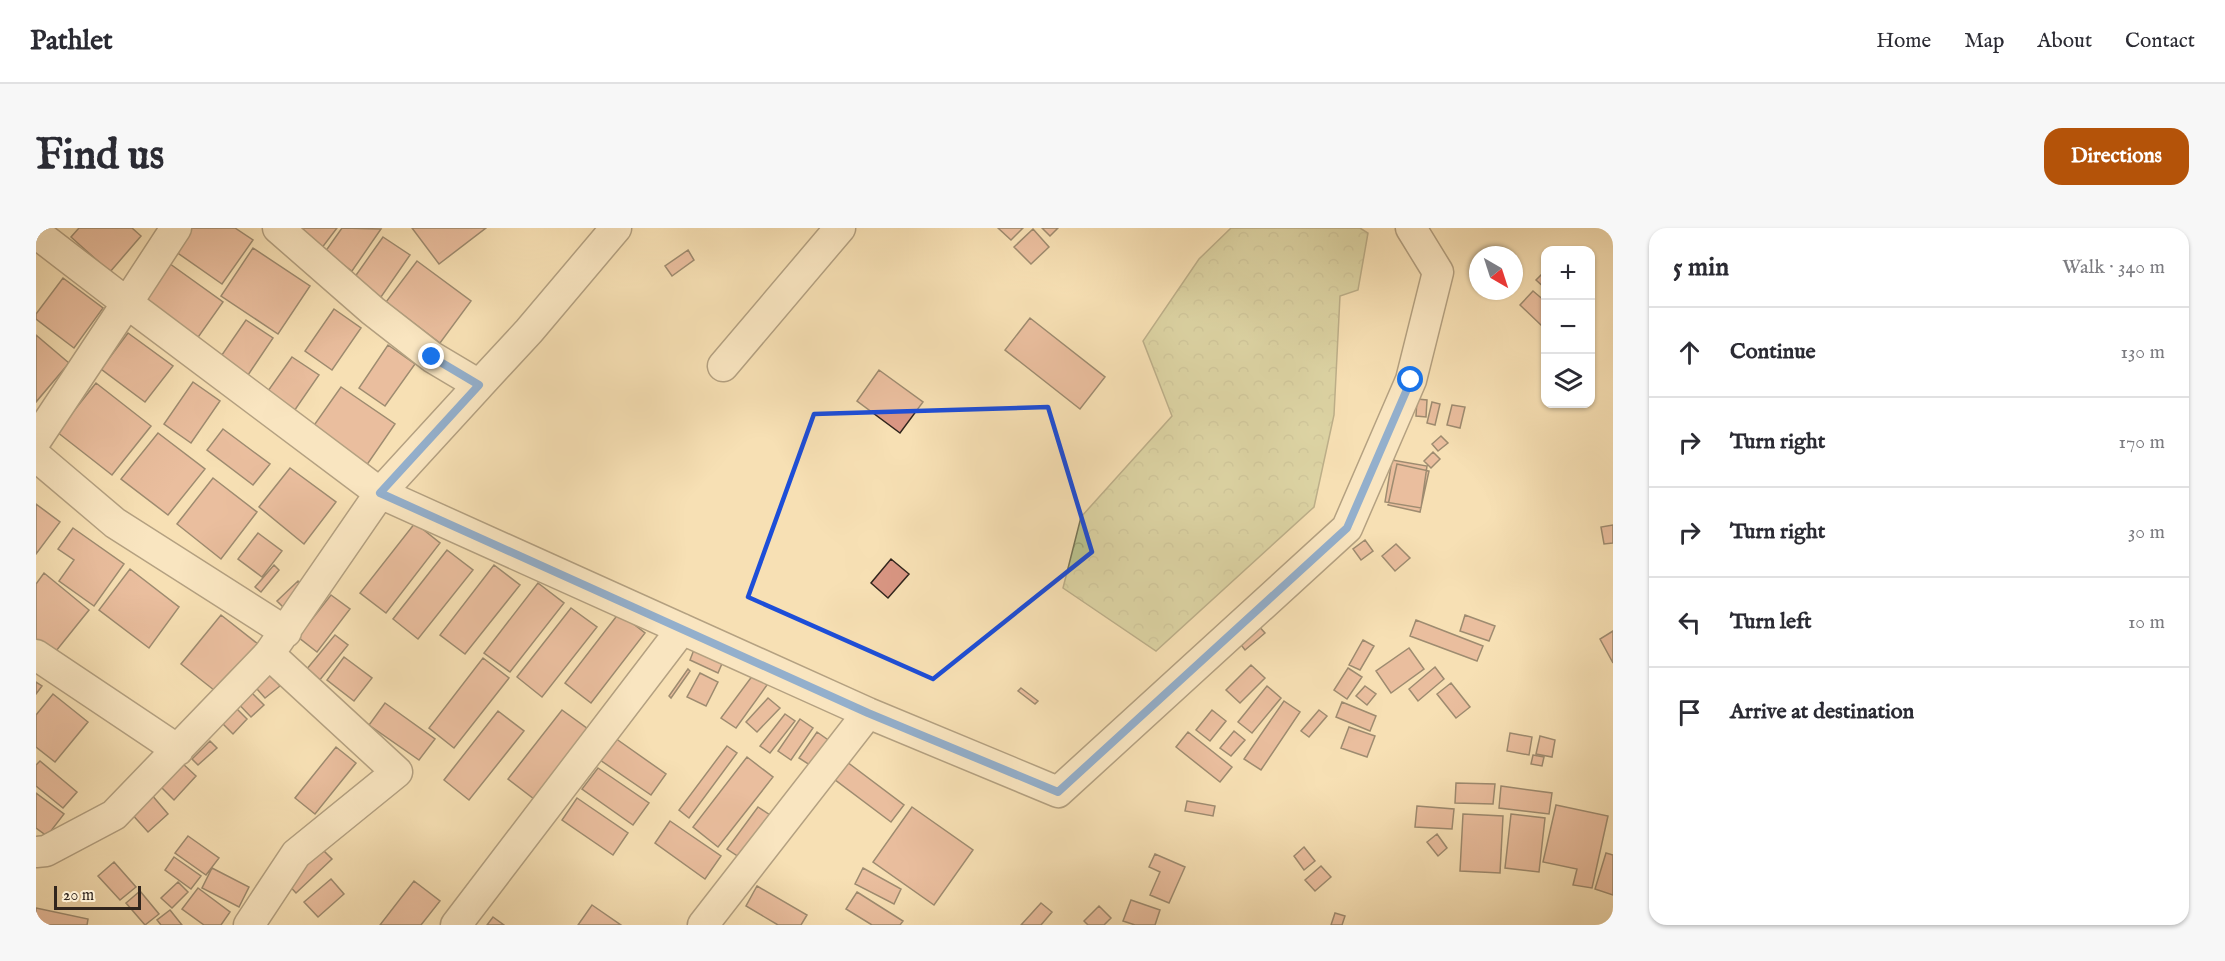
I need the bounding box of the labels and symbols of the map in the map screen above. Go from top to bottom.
north arrow [1469,246,1523,300]
route end [418,343,444,369]
route start [1397,366,1423,392]
scale bar [54,883,141,910]

